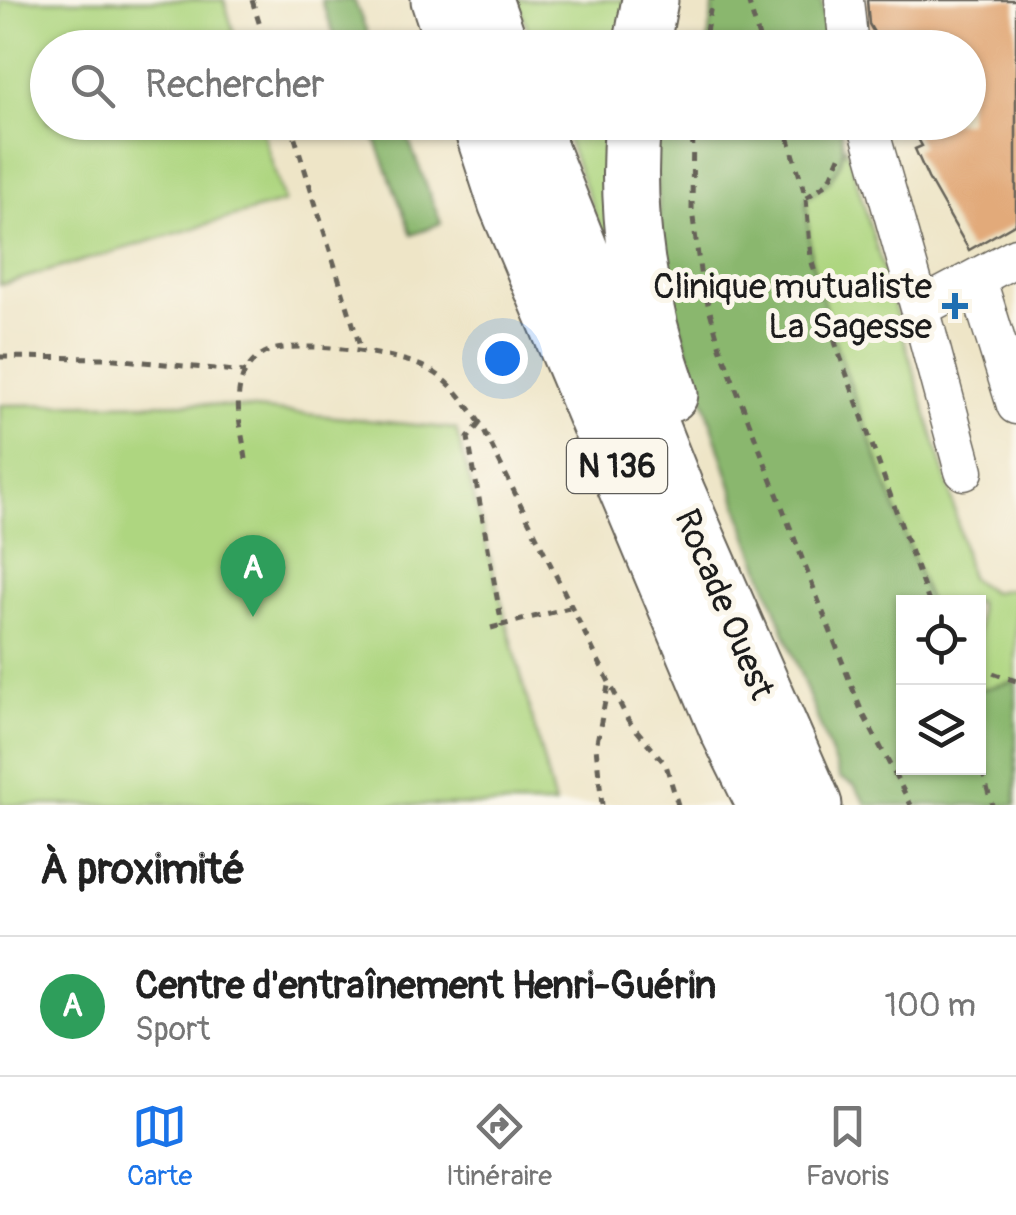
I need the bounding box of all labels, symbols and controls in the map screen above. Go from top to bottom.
search box [30,30,986,140]
icon: search [65,58,120,113]
text: Rechercher [145,61,325,109]
place label: Clinique mutualiste La Sagesse [653,265,932,349]
marker: Clinique mutualiste La Sagesse [942,293,968,319]
your location [477,333,528,384]
road number: N 136 [567,439,667,493]
street label: Rocade Ouest [664,503,784,707]
pin: A [220,534,286,617]
map controls [896,595,986,775]
button: locate [896,595,986,685]
button: layers [896,685,986,775]
text: À proximité [40,844,245,896]
text: Centre d'entraînement Henri-Guérin [135,962,716,1010]
text: A [62,986,83,1026]
text: 100 m [884,986,976,1026]
text: Sport [135,1010,210,1050]
tab: Carte [127,1099,192,1194]
tab: Itinéraire [446,1099,552,1194]
tab: Favoris [806,1099,889,1194]

